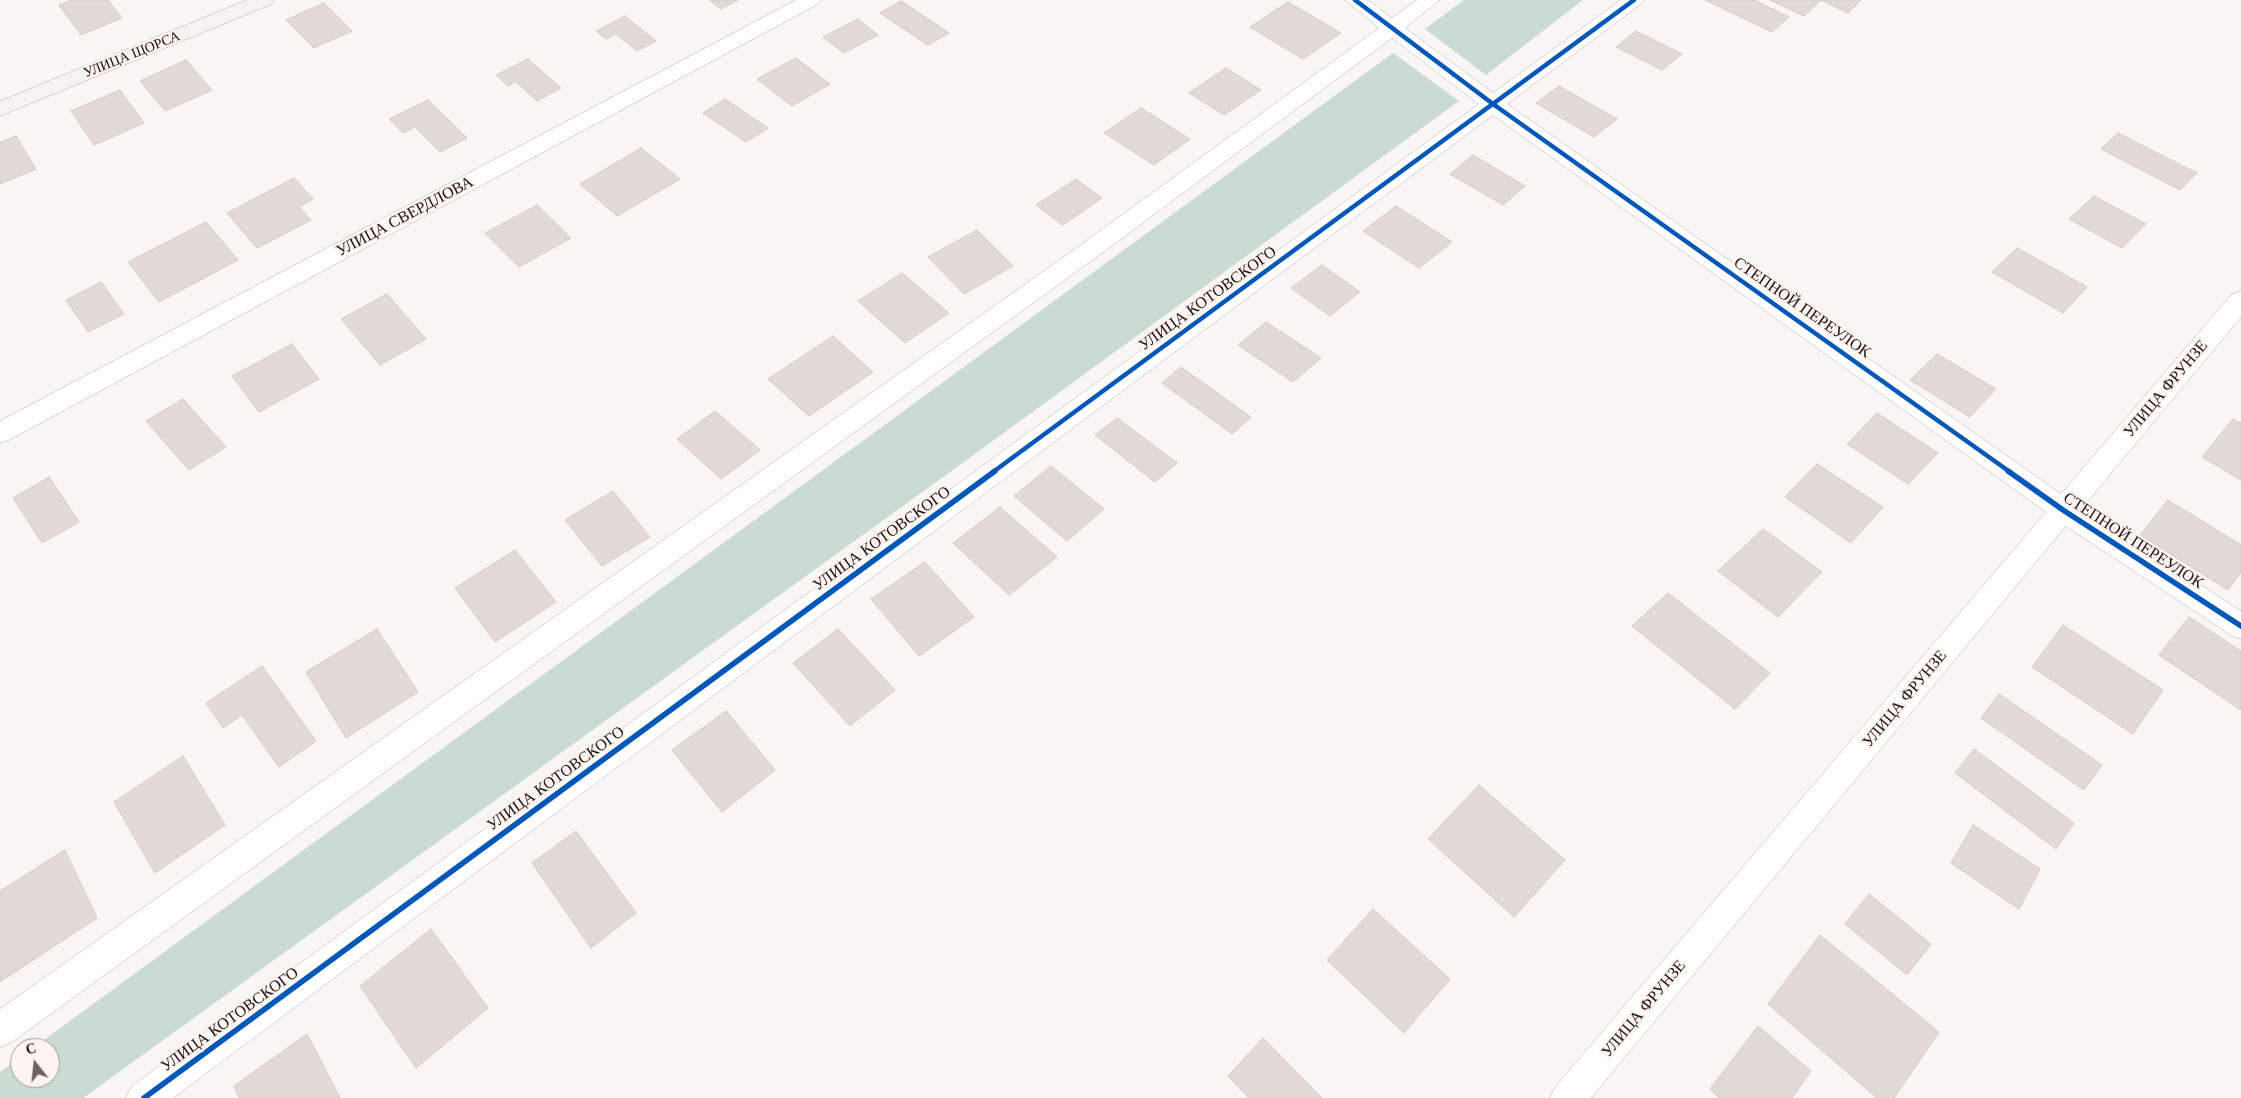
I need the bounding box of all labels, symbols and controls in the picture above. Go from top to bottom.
street label: УЛИЦА ЩОРСА [81,28,183,82]
street label: УЛИЦА СВЕРДЛОВА [333,173,477,261]
street label: УЛИЦА КОТОВСКОГО [1135,243,1281,355]
street label: СТЕПНОЙ ПЕРЕУЛОК [1730,253,1874,363]
street label: УЛИЦА ФРУНЗЕ [2120,337,2212,441]
street label: УЛИЦА КОТОВСКОГО [809,483,955,595]
street label: СТЕПНОЙ ПЕРЕУЛОК [2059,489,2207,593]
street label: УЛИЦА ФРУНЗЕ [1859,647,1951,751]
street label: УЛИЦА КОТОВСКОГО [483,723,629,835]
street label: УЛИЦА ФРУНЗЕ [1598,957,1690,1061]
street label: УЛИЦА КОТОВСКОГО [157,964,303,1076]
north arrow [10,1038,60,1088]
text: С [24,1040,38,1058]

